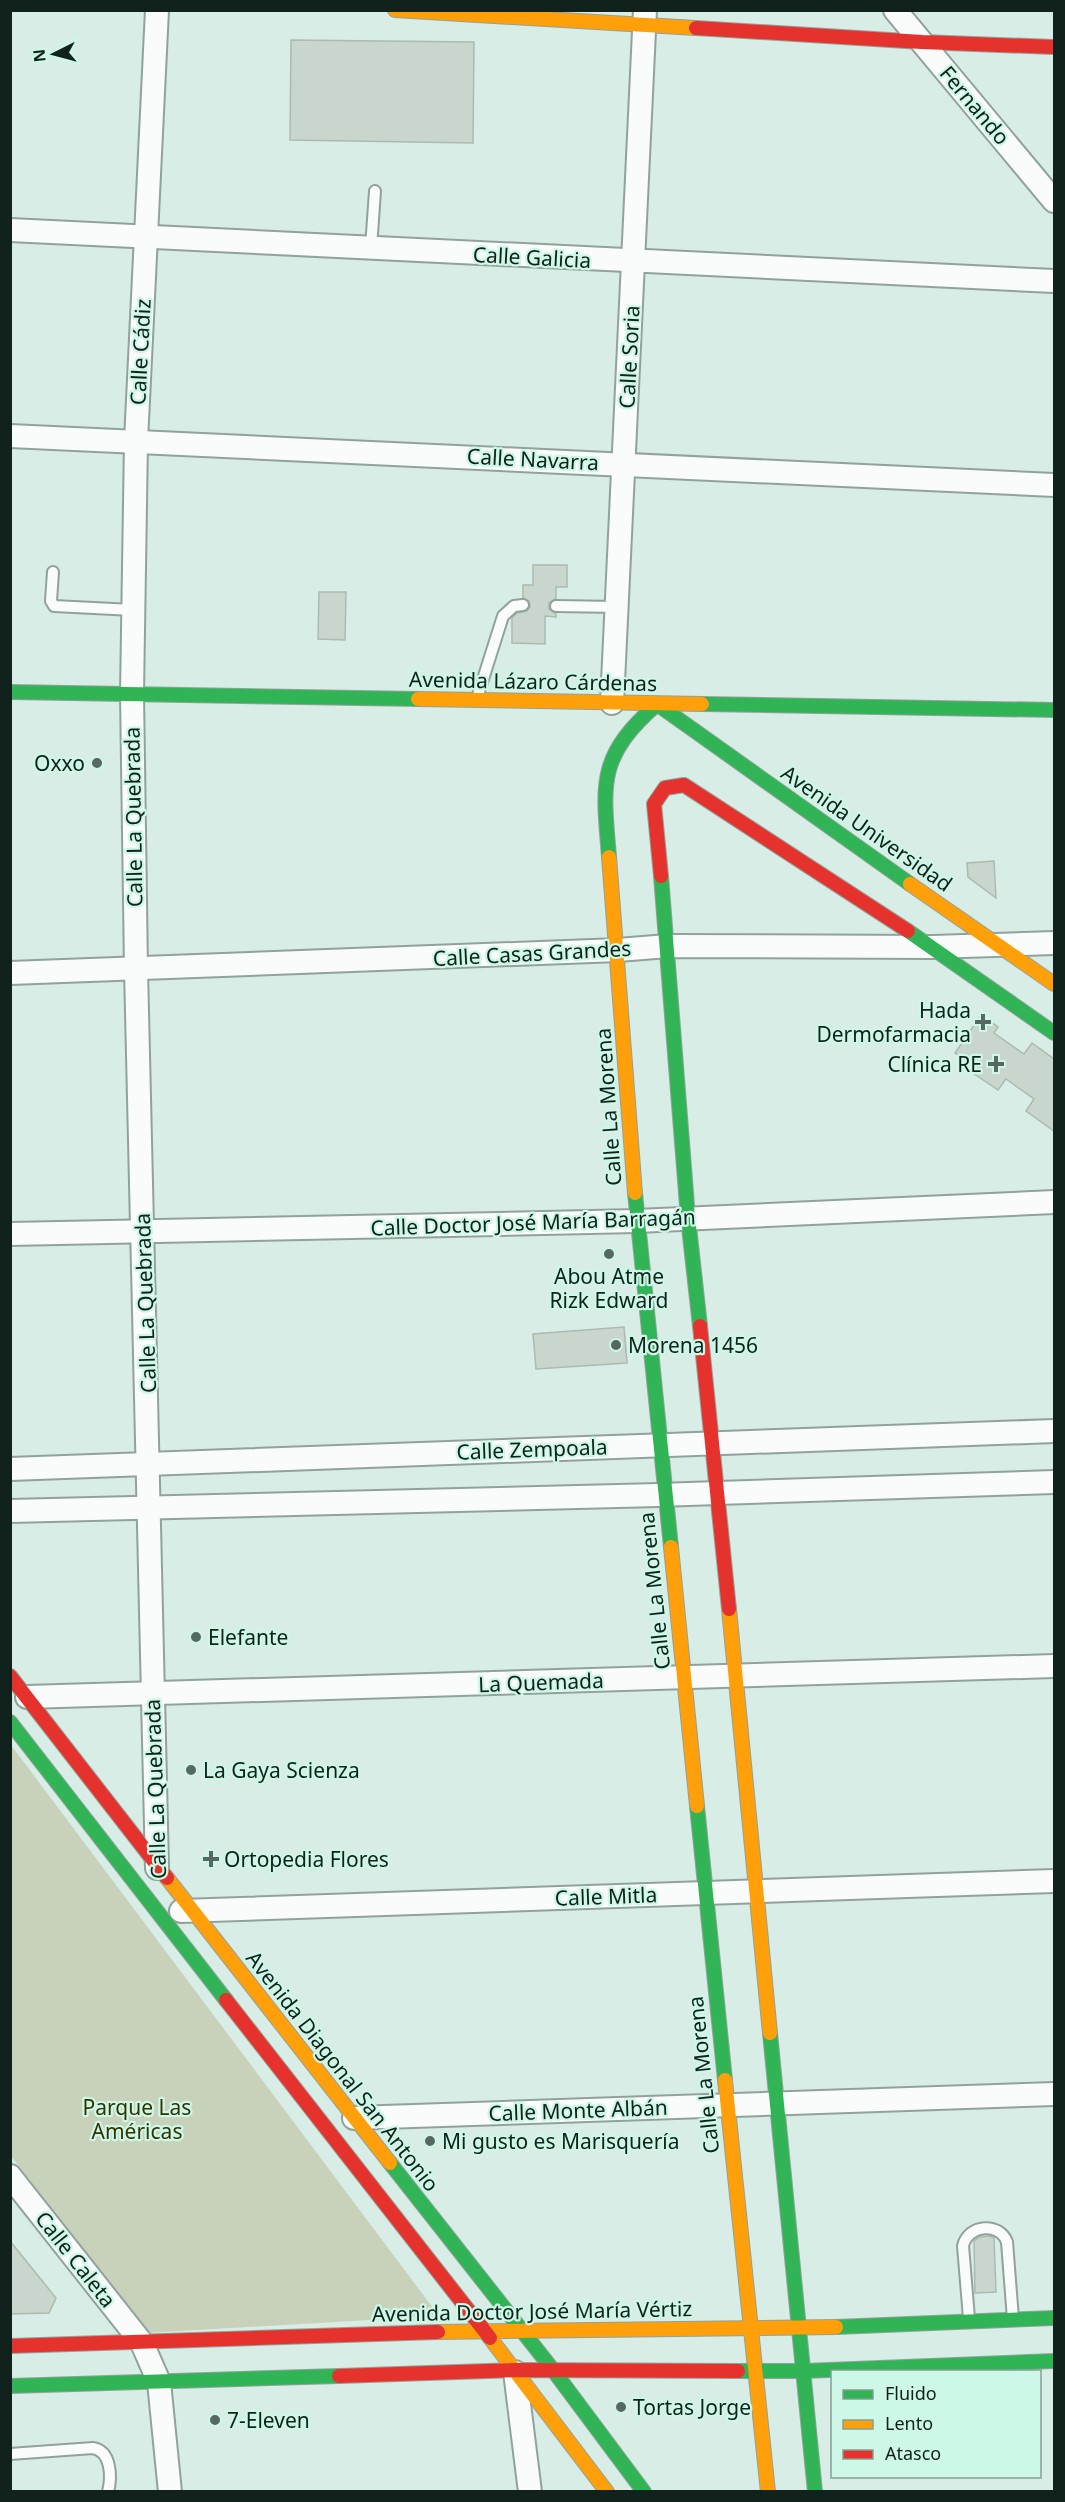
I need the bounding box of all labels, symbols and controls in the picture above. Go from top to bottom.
north arrow [24,24,84,84]
text: N [27,48,51,63]
street label: Fernando [934,60,1016,150]
street label: Calle Galicia [472,240,592,274]
street label: Calle Cádiz [123,298,157,406]
street label: Calle Soria [612,305,646,409]
street label: Calle Navarra [466,442,600,476]
street label: Avenida Lázaro Cárdenas [409,665,657,697]
street label: Calle La Quebrada [117,727,149,907]
place label: Oxxo [34,749,85,777]
marker: Oxxo [90,756,104,770]
street label: Avenida Universidad [776,758,958,898]
street label: Calle Casas Grandes [432,934,632,972]
place label: Hada Dermofarmacia [816,996,971,1048]
marker: Hada Dermofarmacia [976,1015,990,1029]
street label: Calle La Morena [589,1027,627,1187]
place label: Clínica RE [887,1050,982,1078]
marker: Clínica RE [987,1055,1005,1073]
street label: Calle Doctor José María Barragán [370,1202,696,1242]
street label: Calle La Quebrada [128,1212,162,1394]
marker: Abou Atme Rizk Edward [602,1247,616,1261]
place label: Abou Atme Rizk Edward [549,1262,669,1314]
place label: Morena 1456 [628,1331,758,1359]
marker: Morena 1456 [609,1338,623,1352]
street label: Calle Zempoala [456,1432,608,1466]
street label: Calle La Morena [632,1511,676,1671]
place label: Elefante [208,1623,288,1651]
marker: Elefante [189,1630,203,1644]
street label: La Quemada [478,1666,604,1698]
street label: Calle La Quebrada [138,1698,172,1880]
place label: La Gaya Scienza [203,1756,360,1784]
marker: La Gaya Scienza [184,1763,198,1777]
place label: Ortopedia Flores [224,1845,389,1873]
marker: Ortopedia Flores [202,1850,220,1868]
street label: Calle Mitla [554,1880,658,1912]
street label: Avenida Diagonal San Antonio [240,1945,446,2197]
street label: Calle La Morena [681,1995,725,2155]
park label: Parque Las Américas [83,2093,191,2145]
street label: Calle Monte Albán [488,2093,668,2127]
place label: Mi gusto es Marisquería [442,2127,680,2155]
marker: Mi gusto es Marisquería [423,2134,437,2148]
street label: Calle Caleta [30,2205,122,2313]
street label: Avenida Doctor José María Vértiz [372,2294,693,2328]
legend [831,2370,1041,2478]
text: Fluido [885,2381,937,2405]
place label: Tortas Jorge [633,2393,751,2421]
marker: Tortas Jorge [614,2400,628,2414]
place label: 7-Eleven [227,2406,310,2434]
text: Lento [885,2411,933,2435]
marker: 7-Eleven [208,2413,222,2427]
text: Atasco [885,2441,941,2465]

